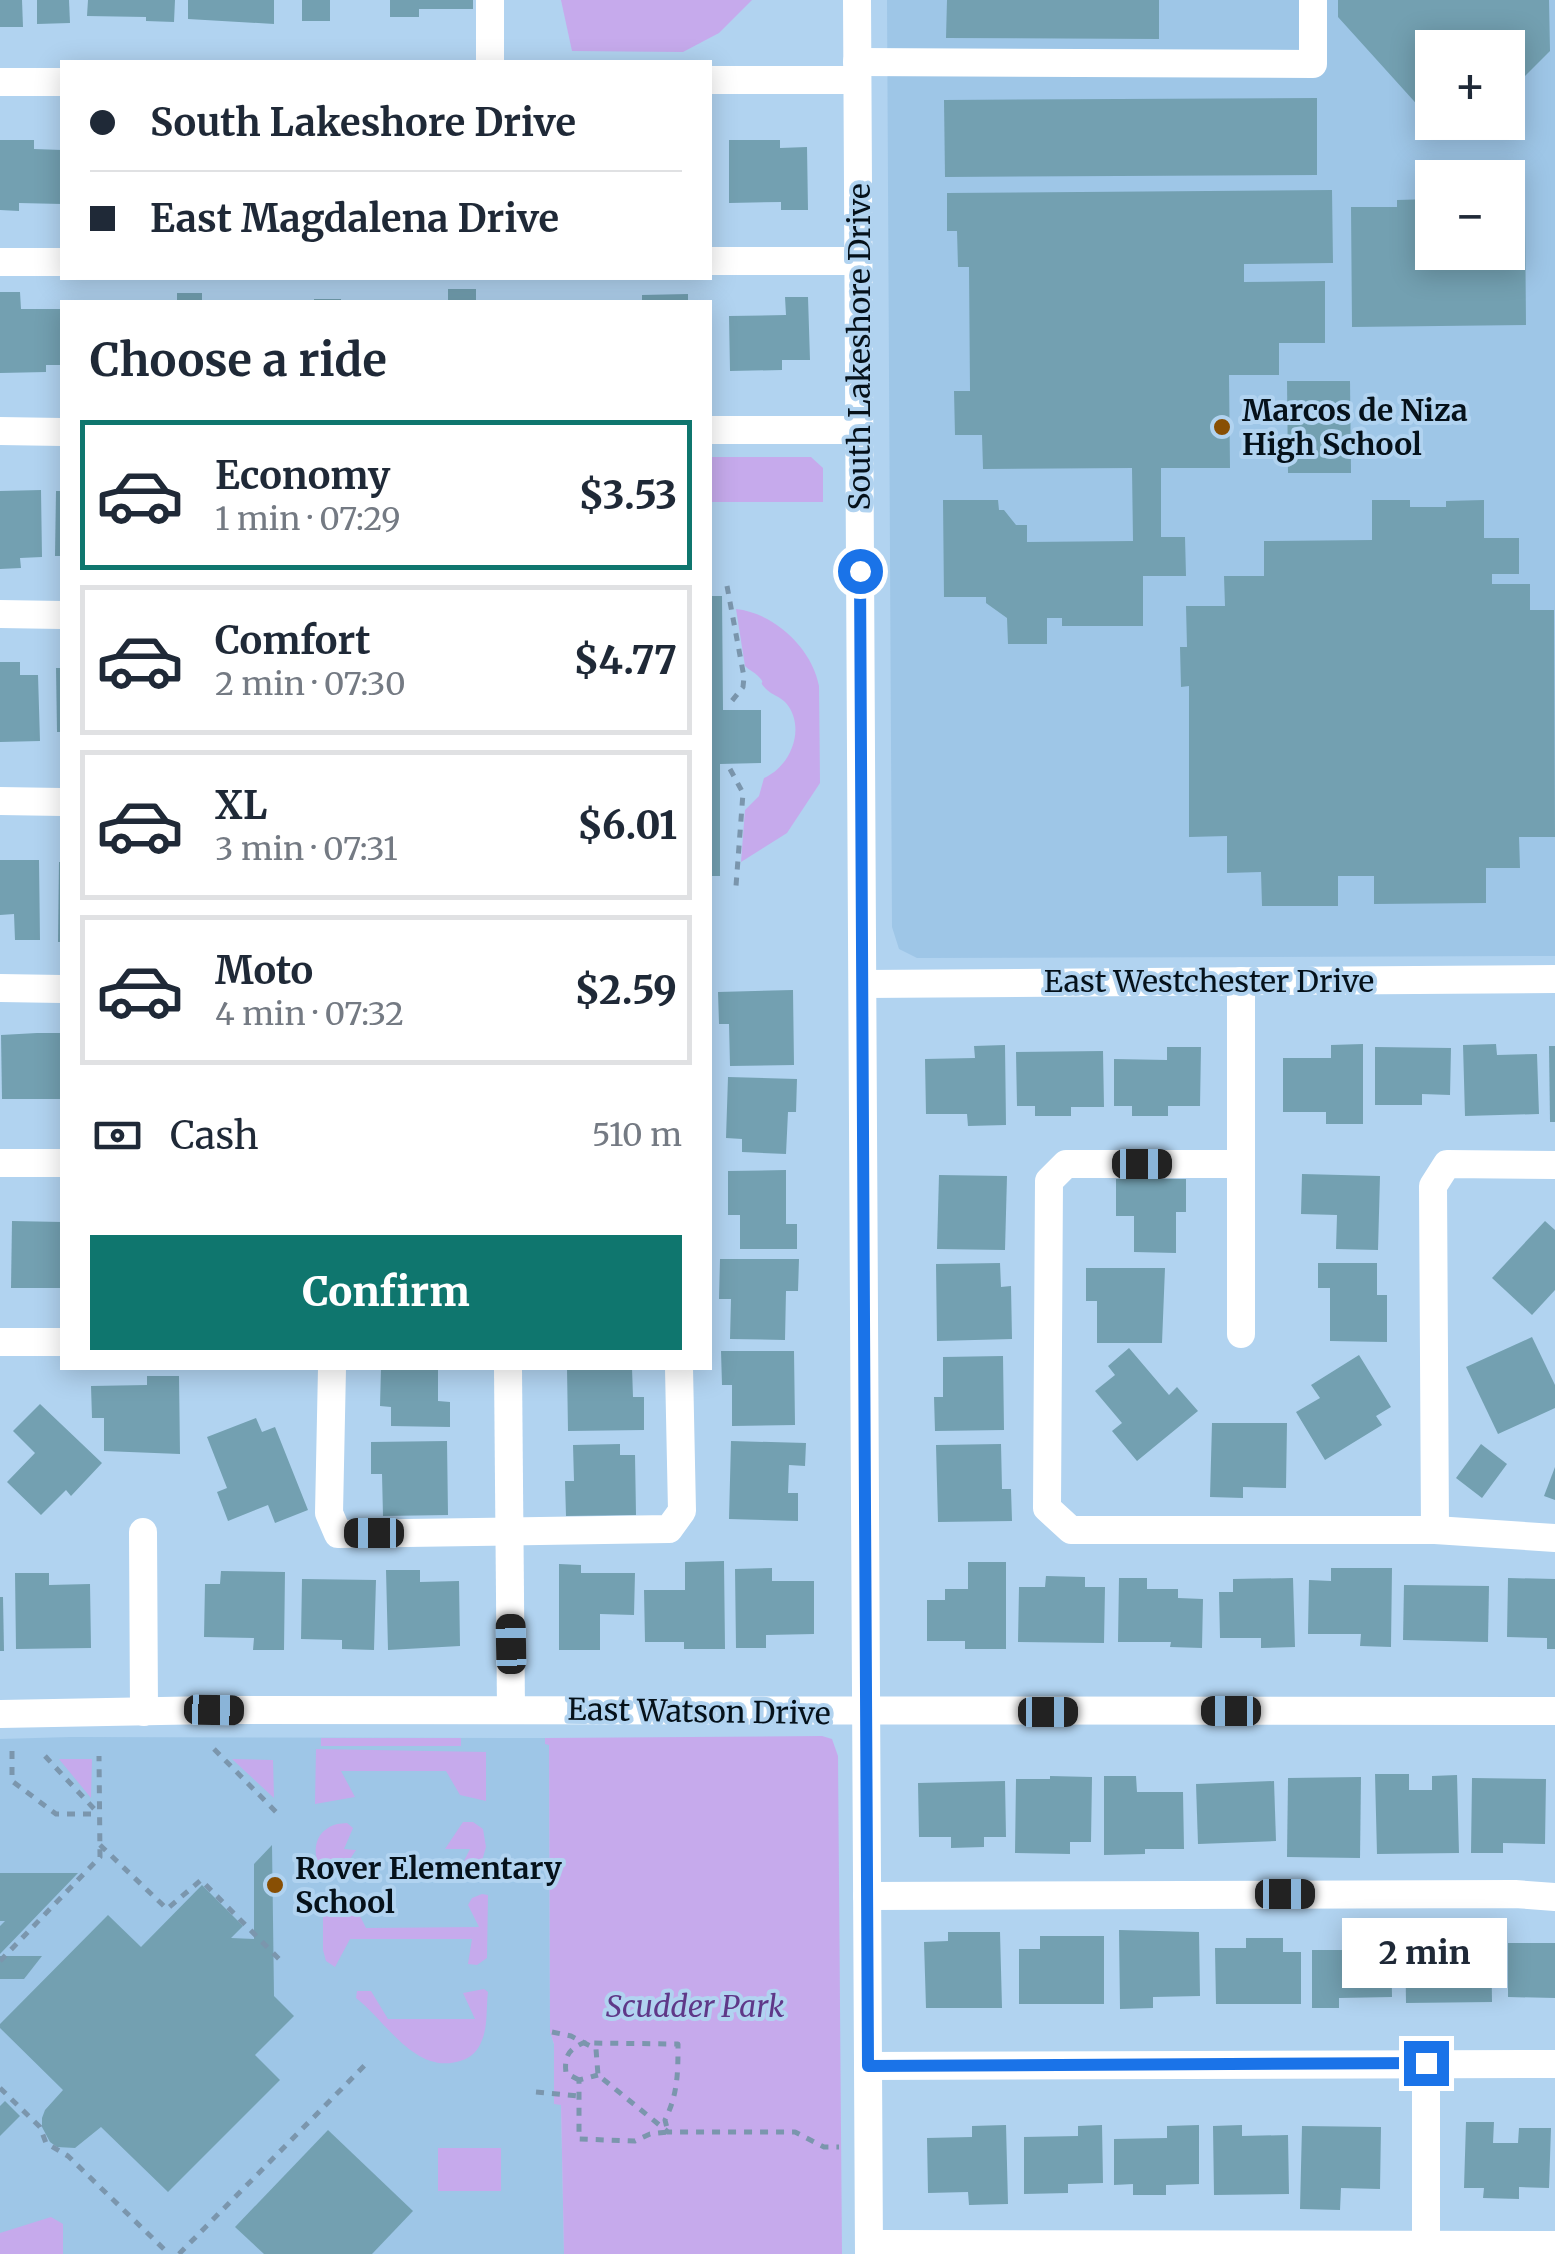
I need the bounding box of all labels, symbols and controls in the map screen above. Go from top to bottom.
map controls [1415,30,1525,270]
button: + [1415,30,1525,140]
text: South Lakeshore Drive [150,99,576,146]
button: − [1415,160,1525,270]
street label: South Lakeshore Drive [840,183,878,511]
text: East Magdalena Drive [150,195,559,242]
text: Choose a ride [90,332,387,388]
place label: Marcos de Niza High School [1242,391,1468,463]
marker: Marcos de Niza High School [1211,416,1233,438]
icon: car [95,450,185,540]
text: Economy [215,452,390,499]
text: $3.53 [579,472,677,519]
text: 1 min · 07:29 [215,499,401,539]
route start [838,549,883,594]
icon: car [95,615,185,705]
text: Comfort [215,617,371,664]
text: $4.77 [573,637,677,684]
text: 2 min · 07:30 [215,664,406,704]
icon: car [95,780,185,870]
text: XL [215,782,267,829]
text: $6.01 [577,802,677,849]
text: 3 min · 07:31 [215,829,398,869]
icon: car [95,945,185,1035]
text: Moto [215,947,313,994]
street label: East Westchester Drive [1044,962,1374,1000]
text: $2.59 [575,967,677,1014]
text: 4 min · 07:32 [215,994,404,1034]
icon: cash [90,1108,145,1163]
text: Cash [170,1112,259,1159]
text: 510 m [592,1115,682,1155]
car [1112,1149,1172,1179]
button: Confirm [90,1235,682,1350]
car [344,1518,404,1548]
car [495,1614,527,1674]
street label: East Watson Drive [567,1690,831,1732]
car [184,1694,244,1726]
car [1201,1696,1261,1726]
car [1018,1697,1078,1727]
place label: Rover Elementary School [295,1849,562,1921]
marker: Rover Elementary School [264,1874,286,1896]
car [1255,1879,1315,1909]
callout: 2 min [1344,1918,1508,1988]
text: 2 min [1379,1933,1470,1973]
park label: Scudder Park [606,1987,785,2025]
route end [1404,2041,1449,2086]

